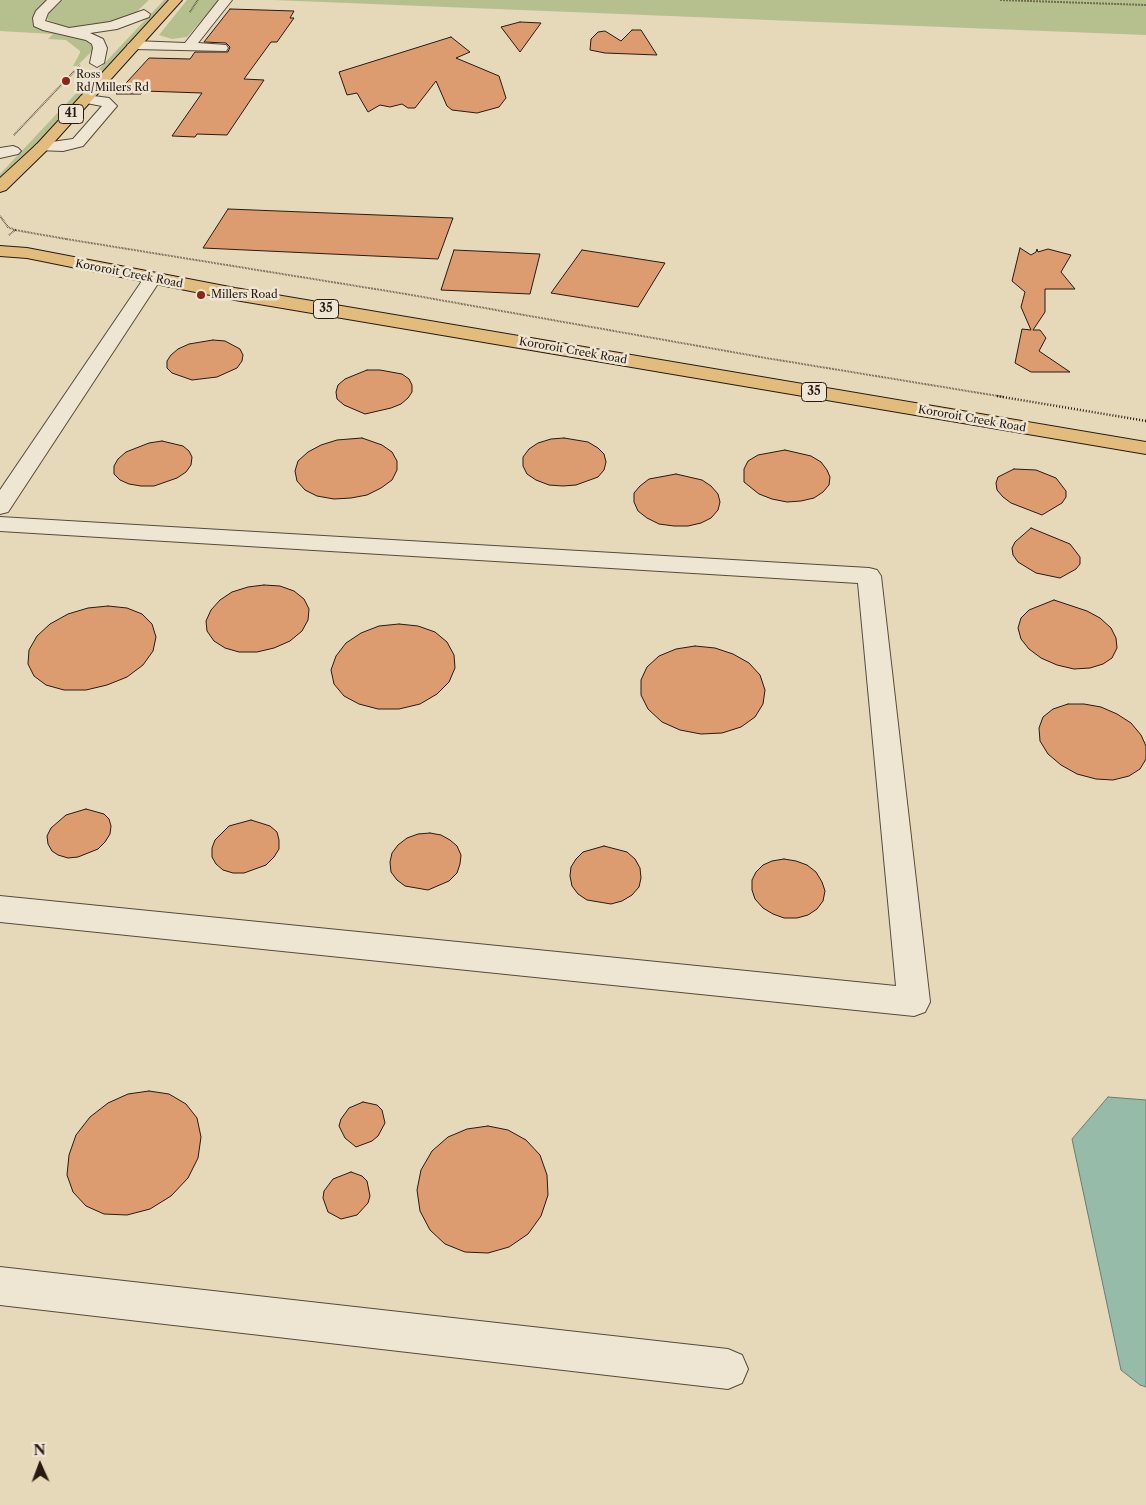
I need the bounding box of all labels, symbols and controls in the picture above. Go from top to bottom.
place label: Ross Rd/Millers Rd [76,68,149,94]
marker: Ross Rd/Millers Rd [60,75,72,87]
road number: 41 [58,105,84,124]
street label: Kororoit Creek Road [74,257,184,291]
place label: Millers Road [211,288,278,302]
marker: Millers Road [195,289,207,301]
road number: 35 [314,300,338,318]
street label: Kororoit Creek Road [518,335,628,367]
road number: 35 [802,382,826,402]
street label: Kororoit Creek Road [917,403,1027,435]
north arrow [15,1440,65,1490]
text: N [33,1441,46,1459]

